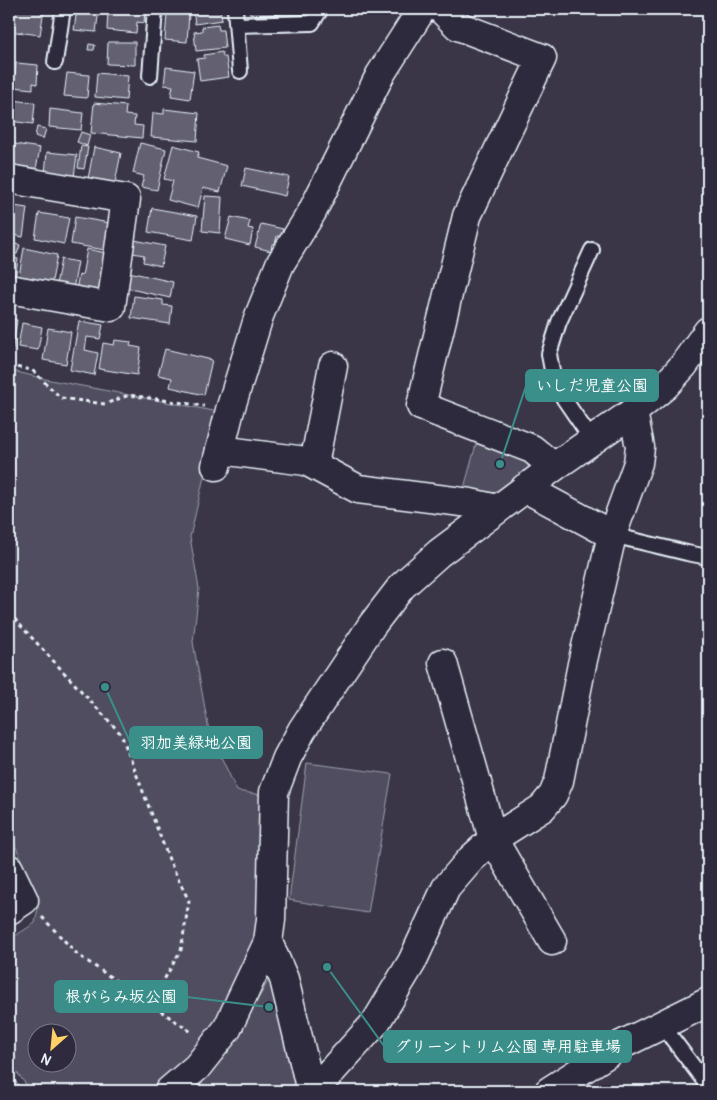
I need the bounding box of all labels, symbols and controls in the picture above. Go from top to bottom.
callout: いしだ児童公園 [526,370,658,401]
text: いしだ児童公園 [536,376,648,396]
callout: 羽加美緑地公園 [130,727,262,758]
text: 羽加美緑地公園 [140,733,252,753]
callout: 根がらみ坂公園 [55,981,187,1012]
text: 根がらみ坂公園 [65,987,177,1007]
north arrow [28,1022,78,1072]
callout: グリーントリム公園 専用駐車場 [384,1031,631,1062]
text: グリーントリム公園 専用駐車場 [395,1037,621,1057]
text: N [38,1049,54,1069]

